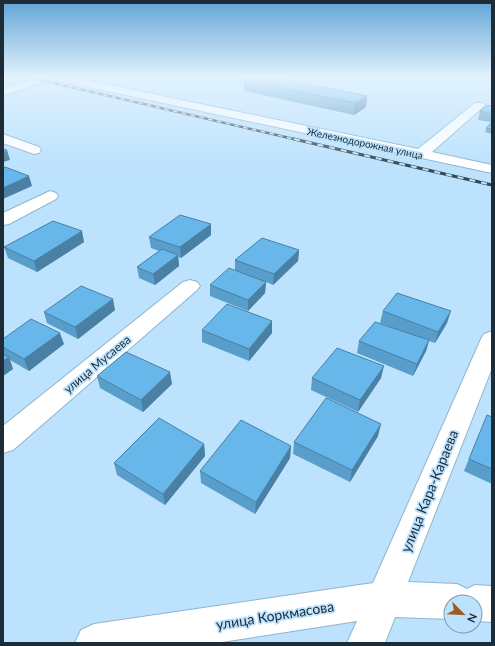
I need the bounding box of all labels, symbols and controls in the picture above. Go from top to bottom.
street label: Железнодорожная улица [306,125,424,161]
street label: улица Мусаева [60,332,134,396]
street label: улица Кара-Караева [397,427,461,555]
north arrow [443,594,483,634]
street label: улица Коркмасова [215,597,335,633]
text: N [465,612,480,625]

